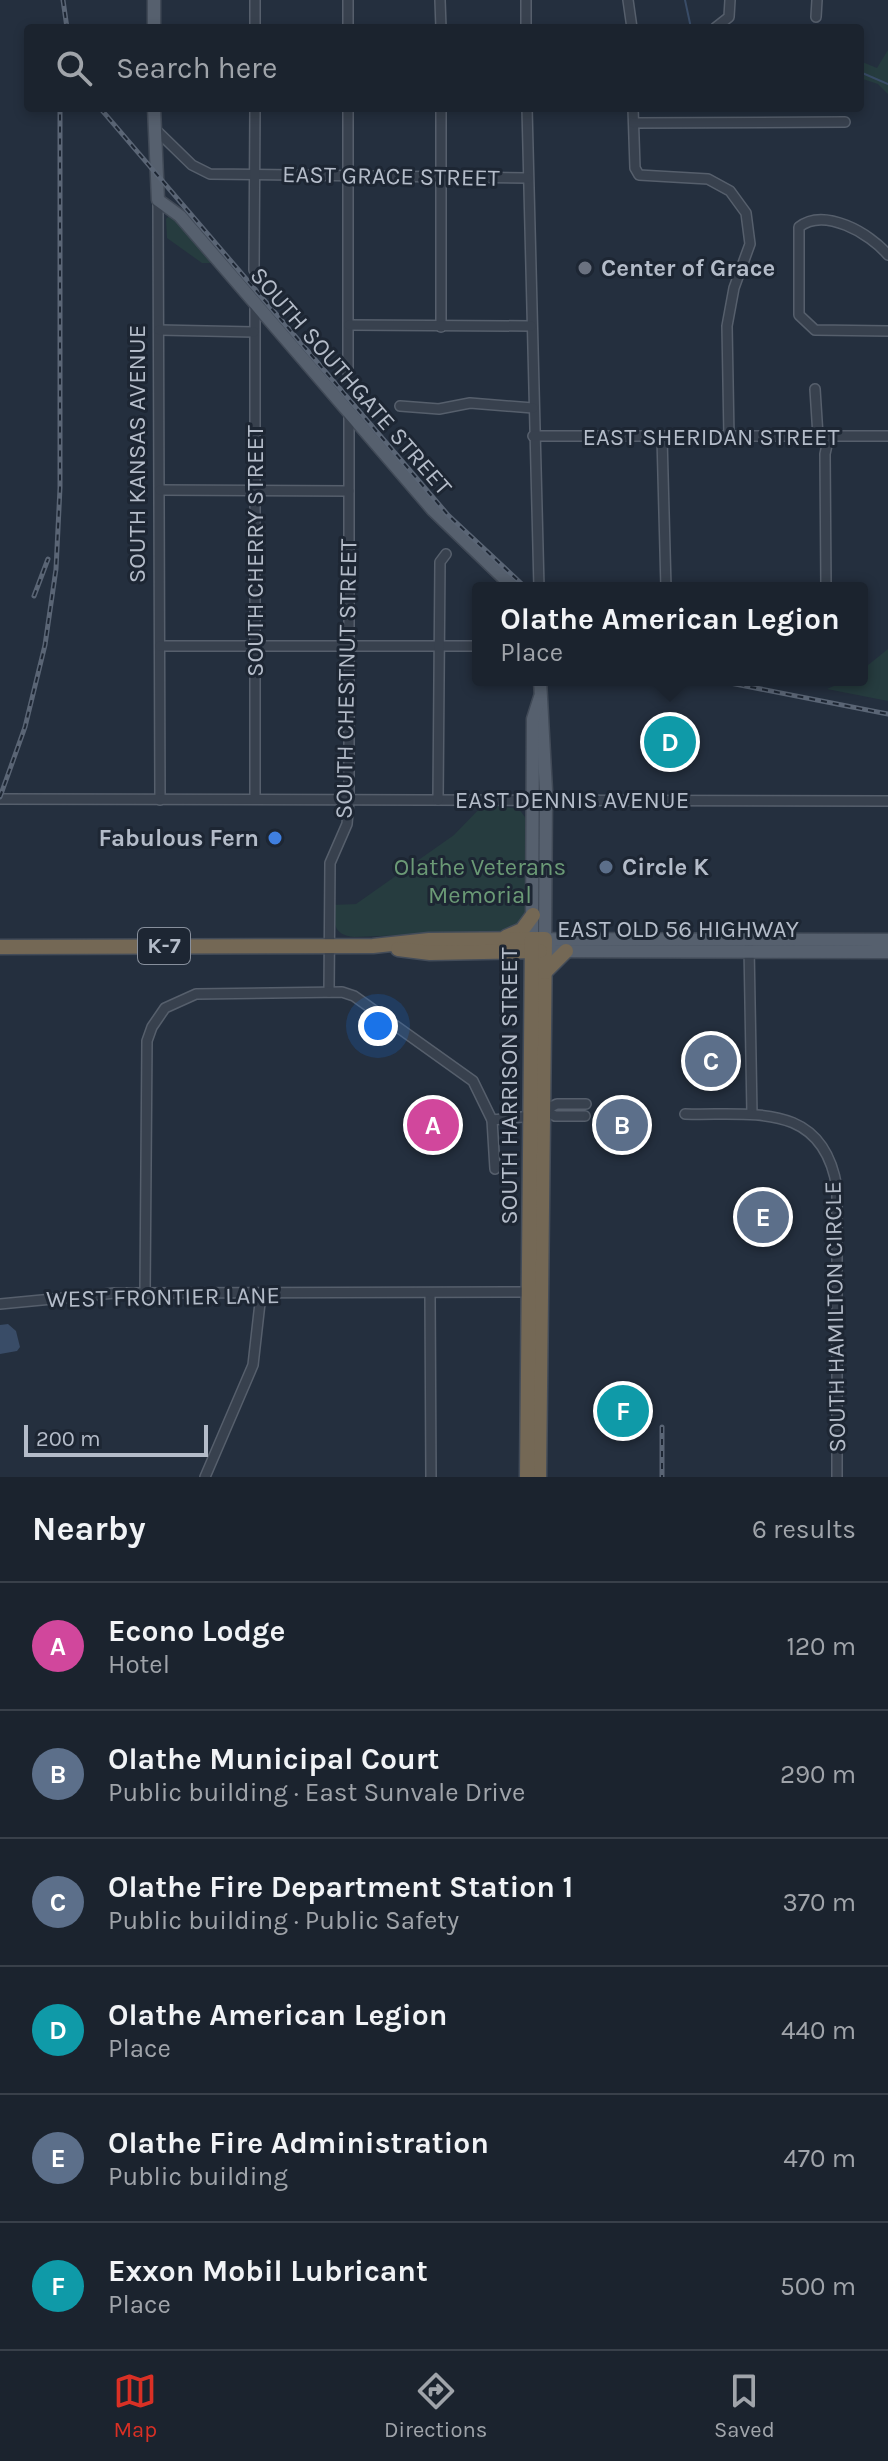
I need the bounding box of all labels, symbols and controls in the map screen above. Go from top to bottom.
search box [24,24,864,112]
icon: search [52,46,96,90]
text: Search here [116,50,277,86]
street label: EAST GRACE STREET [282,160,500,192]
place label: Center of Grace [601,254,775,282]
marker: Center of Grace [576,259,594,277]
street label: SOUTH SOUTHGATE STREET [244,261,458,501]
street label: SOUTH KANSAS AVENUE [123,325,151,583]
street label: EAST SHERIDAN STREET [583,423,839,451]
street label: SOUTH CHERRY STREET [241,425,269,677]
street label: SOUTH CHESTNUT STREET [330,539,362,819]
popup [472,582,868,686]
text: Olathe American Legion [500,601,840,637]
text: Place [500,637,563,668]
pin: D [644,712,696,772]
street label: EAST DENNIS AVENUE [455,786,689,814]
place label: Fabulous Fern [99,824,259,852]
marker: Fabulous Fern [266,829,284,847]
park label: Olathe Veterans Memorial [394,853,566,909]
place label: Circle K [622,853,709,881]
marker: Circle K [597,858,615,876]
street label: EAST OLD 56 HIGHWAY [557,915,799,943]
road number: K-7 [138,928,190,964]
street label: SOUTH HARRISON STREET [495,947,523,1225]
your location [358,1006,398,1046]
pin: C [685,1031,737,1091]
pin: A [407,1095,459,1155]
pin: B [596,1095,648,1155]
street label: SOUTH HAMILTON CIRCLE [819,1181,851,1453]
pin: E [737,1187,789,1247]
street label: WEST FRONTIER LANE [46,1281,280,1313]
pin: F [597,1381,649,1441]
scale bar [24,1421,208,1457]
text: 200 m [36,1426,101,1452]
text: Nearby [32,1509,146,1549]
text: 6 results [752,1514,856,1545]
text: Econo Lodge [108,1613,285,1649]
text: A [50,1631,66,1662]
text: 120 m [786,1631,856,1662]
text: Hotel [108,1649,170,1680]
text: Olathe Municipal Court [108,1741,439,1777]
text: B [50,1759,66,1790]
text: 290 m [780,1759,856,1790]
text: Public building · East Sunvale Drive [108,1777,525,1808]
text: Olathe Fire Department Station 1 [108,1869,573,1905]
text: C [50,1887,66,1918]
text: 370 m [783,1887,856,1918]
text: Public building · Public Safety [108,1905,459,1936]
text: Olathe American Legion [108,1997,447,2033]
text: D [49,2015,67,2046]
text: 440 m [781,2015,856,2046]
text: Place [108,2033,171,2064]
text: Olathe Fire Administration [108,2125,489,2161]
text: E [50,2143,66,2174]
text: 470 m [783,2143,856,2174]
text: Public building [108,2161,288,2192]
text: Exxon Mobil Lubricant [108,2253,428,2289]
text: F [51,2271,65,2302]
text: 500 m [780,2271,856,2302]
text: Place [108,2289,171,2320]
tab: Map [113,2369,157,2443]
tab: Directions [384,2369,487,2443]
tab: Saved [714,2369,775,2443]

